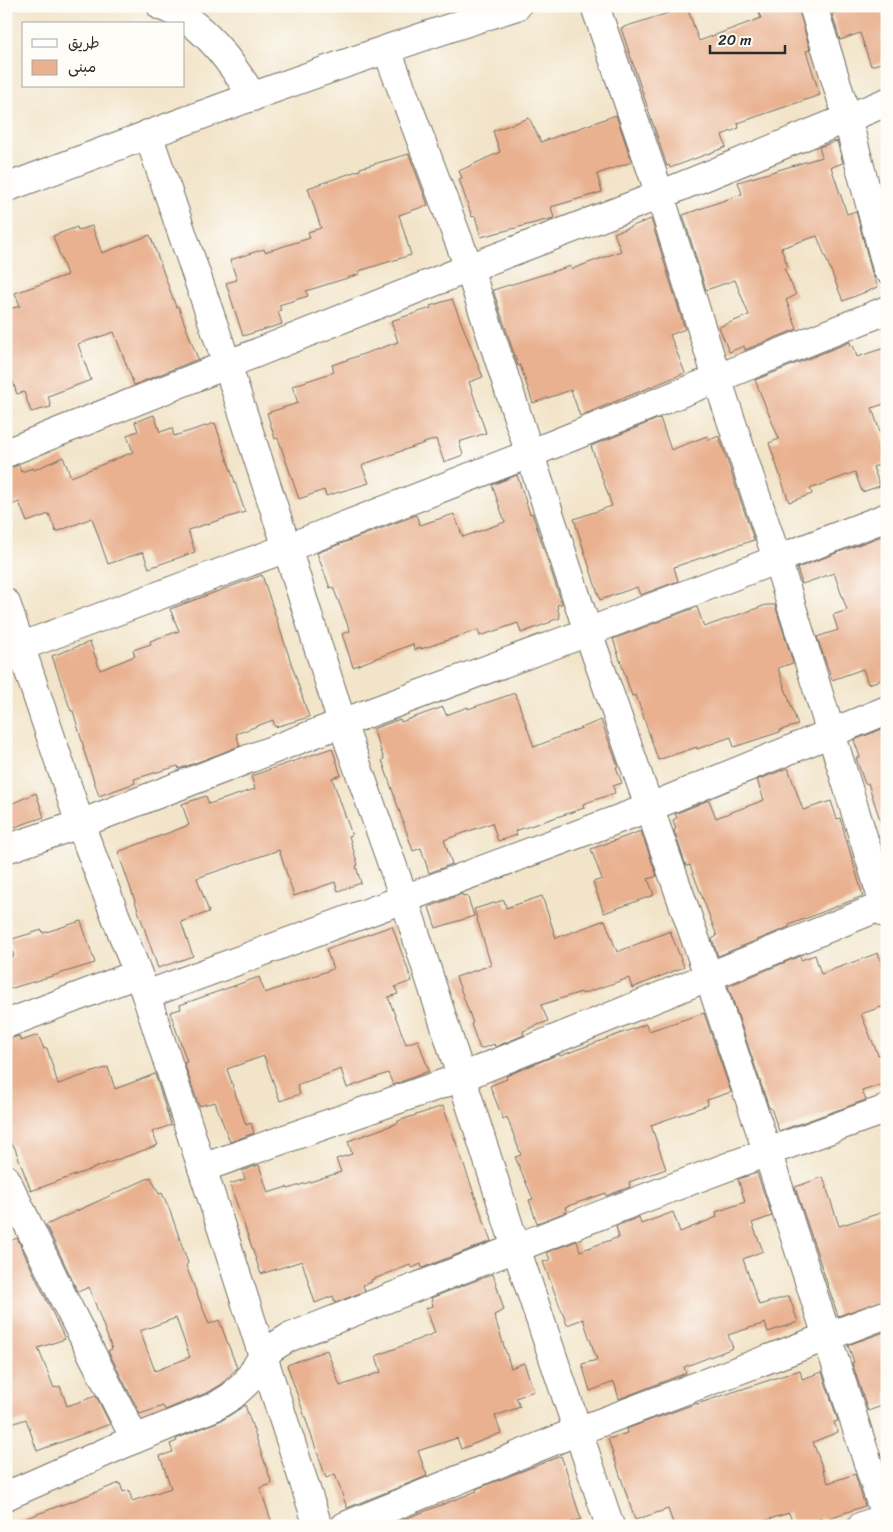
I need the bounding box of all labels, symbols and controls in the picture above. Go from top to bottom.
legend [22,22,185,88]
scale bar [710,22,786,54]
text: 20 m [718,27,752,53]
text: طريق [68,30,100,56]
text: مبنى [68,54,96,80]

